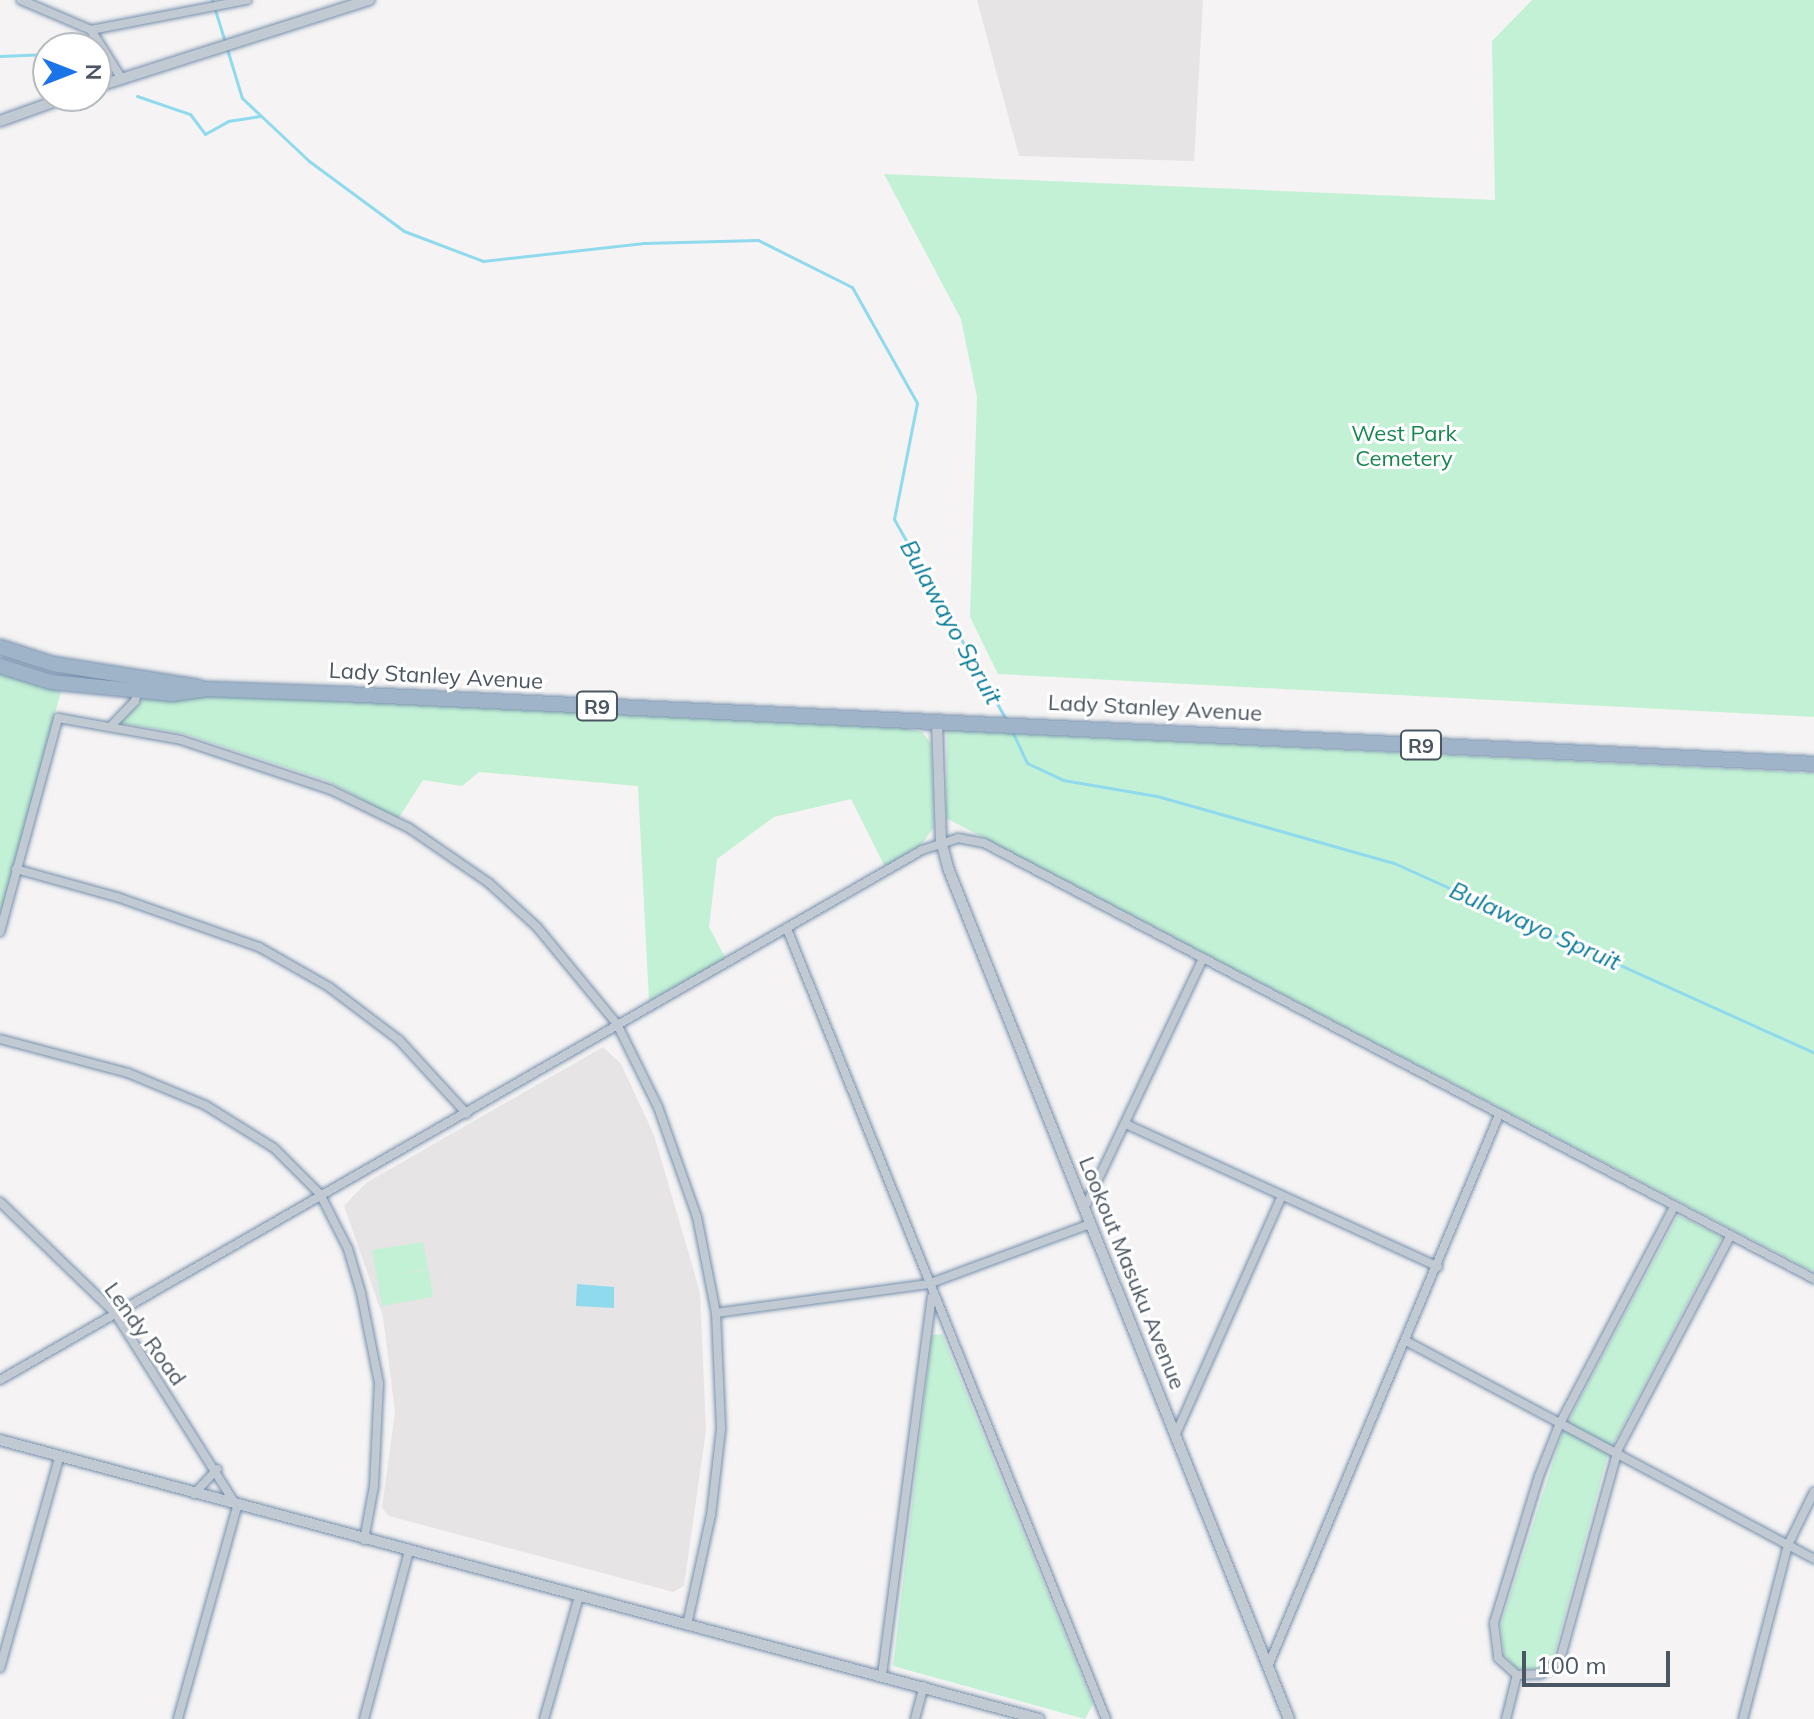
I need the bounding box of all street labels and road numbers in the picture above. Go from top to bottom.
street label: Lady Stanley Avenue [328,657,544,695]
street label: Lady Stanley Avenue [1047,689,1263,727]
road number: R9 [575,690,619,722]
road number: R9 [1399,729,1443,761]
street label: Lookout Masuku Avenue [1073,1153,1191,1393]
street label: Lendy Road [99,1277,191,1391]

